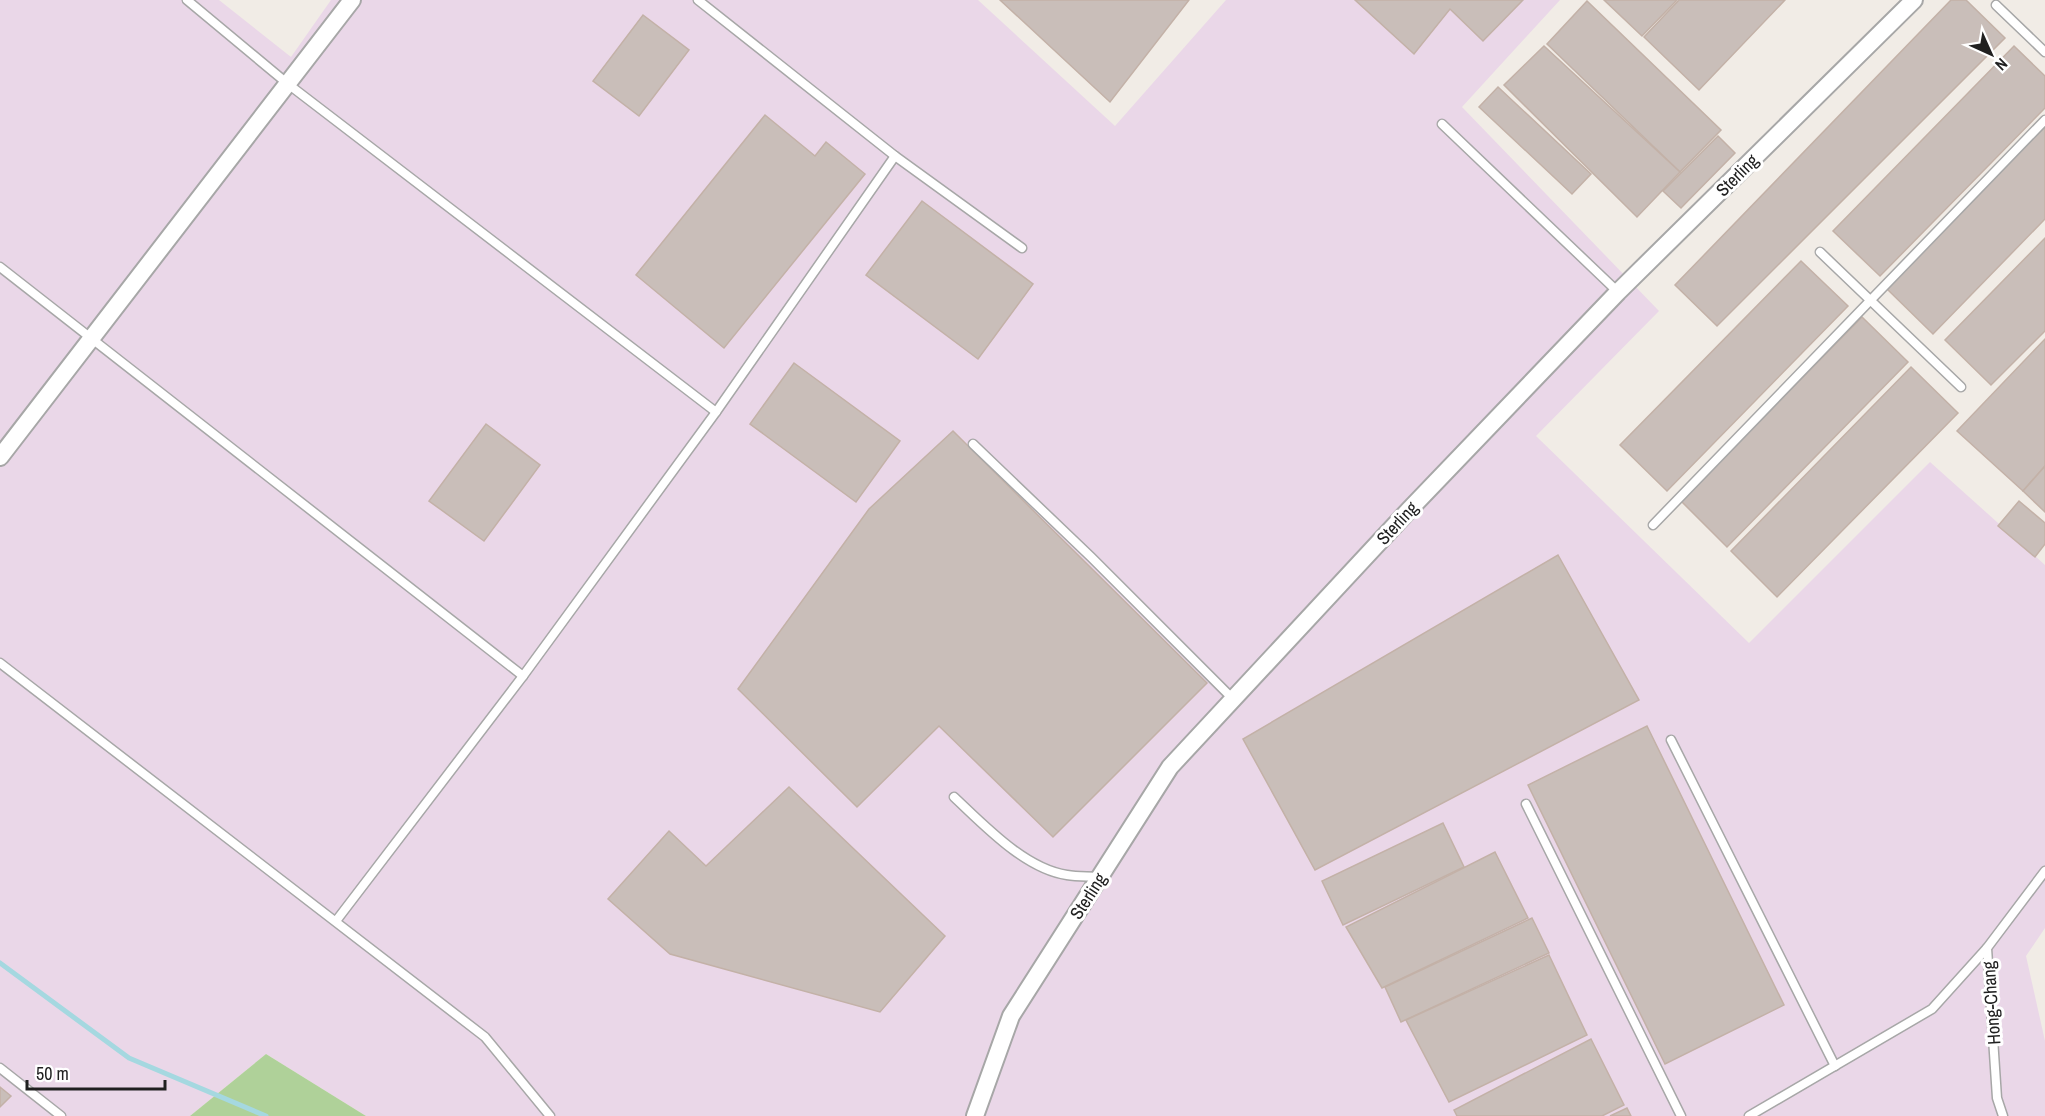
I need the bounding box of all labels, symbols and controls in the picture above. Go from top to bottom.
north arrow [1961,24,2021,84]
text: N [1990,53,2013,76]
street label: Sterling [1710,148,1764,202]
street label: Sterling [1371,495,1424,550]
street label: Sterling [1064,867,1113,924]
street label: Hong-Chang [1976,960,2006,1046]
scale bar [27,1053,165,1091]
text: 50 m [36,1061,69,1086]

